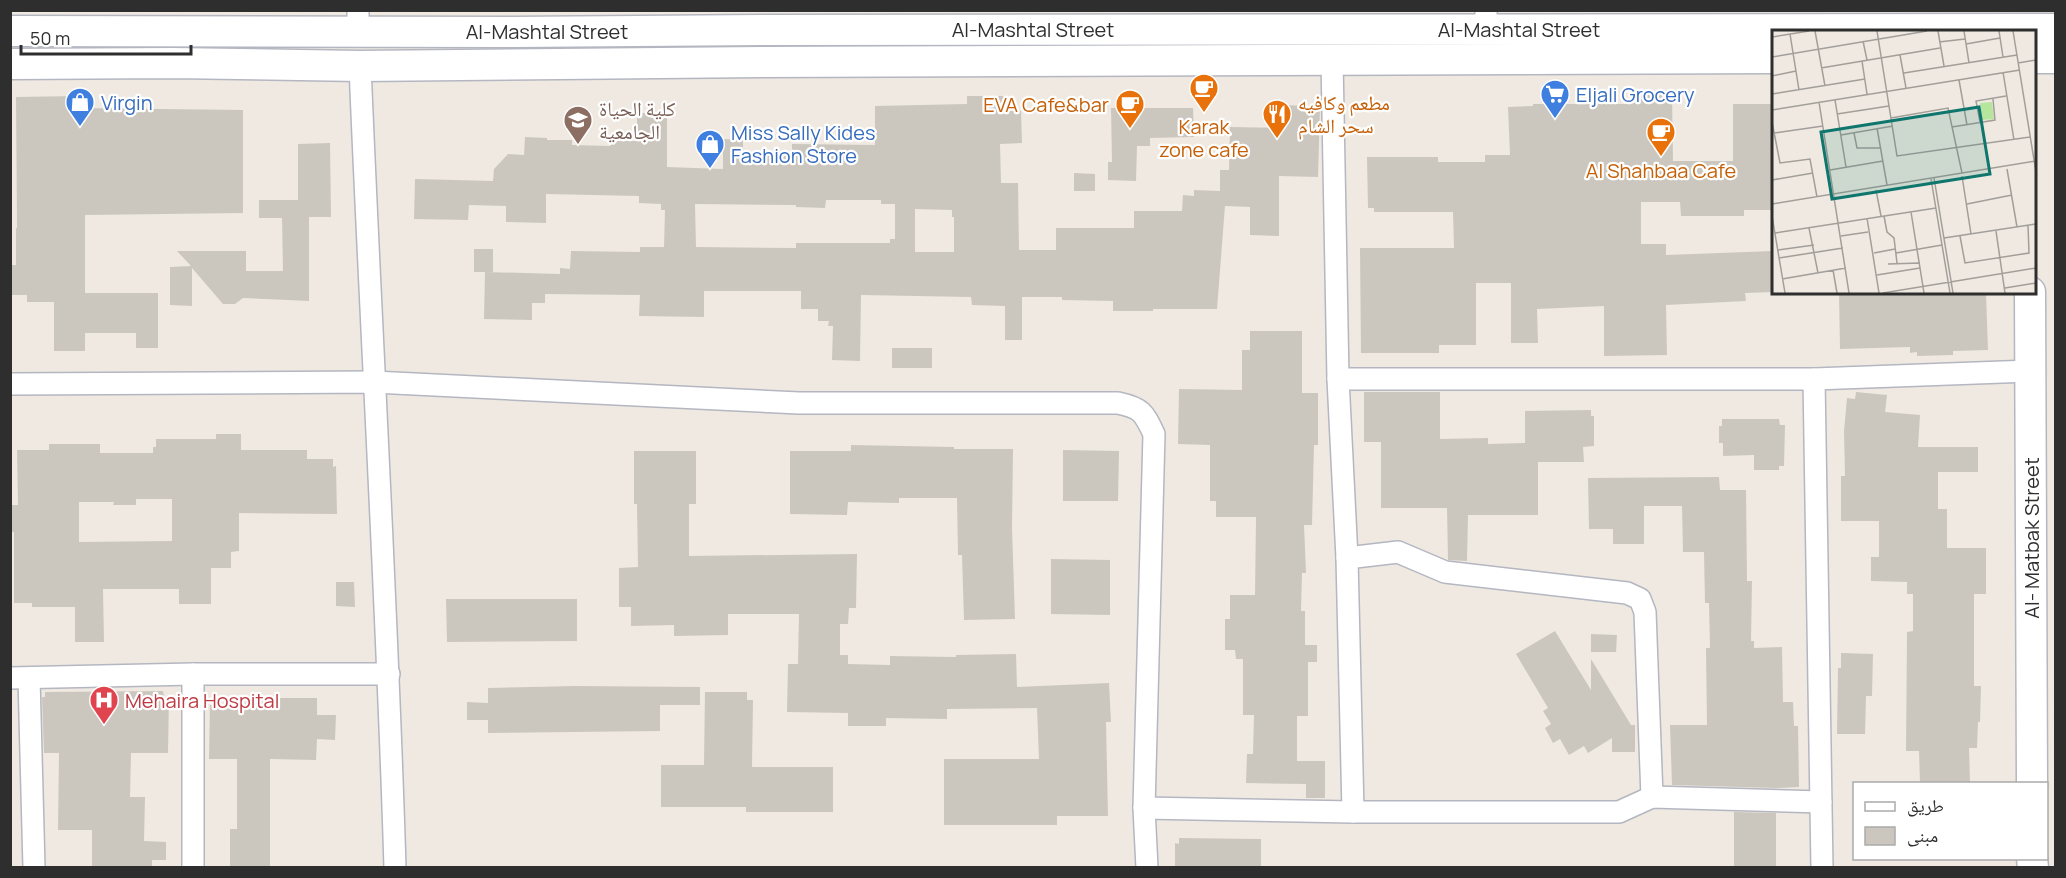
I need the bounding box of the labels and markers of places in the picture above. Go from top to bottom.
cafe icon: Karak zone cafe [1188,72,1220,114]
supermarket icon: Eljali Grocery [1539,78,1571,120]
place label: Eljali Grocery [1576,81,1695,108]
shop icon: Virgin [64,86,96,128]
cafe icon: EVA Cafe&bar [1114,88,1146,130]
place label: Virgin [101,89,153,116]
place label: مطعم وكافيه سحر الشام [1298,89,1390,140]
place label: EVA Cafe&bar [983,91,1109,118]
place label: كلية الحياة الجامعية [599,95,675,145]
restaurant icon: مطعم وكافيه سحر الشام [1261,98,1293,140]
school or university icon: كلية الحياة الجامعية [562,104,594,146]
place label: Karak zone cafe [1159,113,1249,163]
cafe icon: Al Shahbaa Cafe [1645,116,1677,158]
place label: Miss Sally Kides Fashion Store [731,119,875,169]
shop icon: Miss Sally Kides Fashion Store [694,128,726,170]
place label: Al Shahbaa Cafe [1586,157,1736,184]
hospital icon: Mehaira Hospital [88,684,120,726]
place label: Mehaira Hospital [125,687,279,714]

